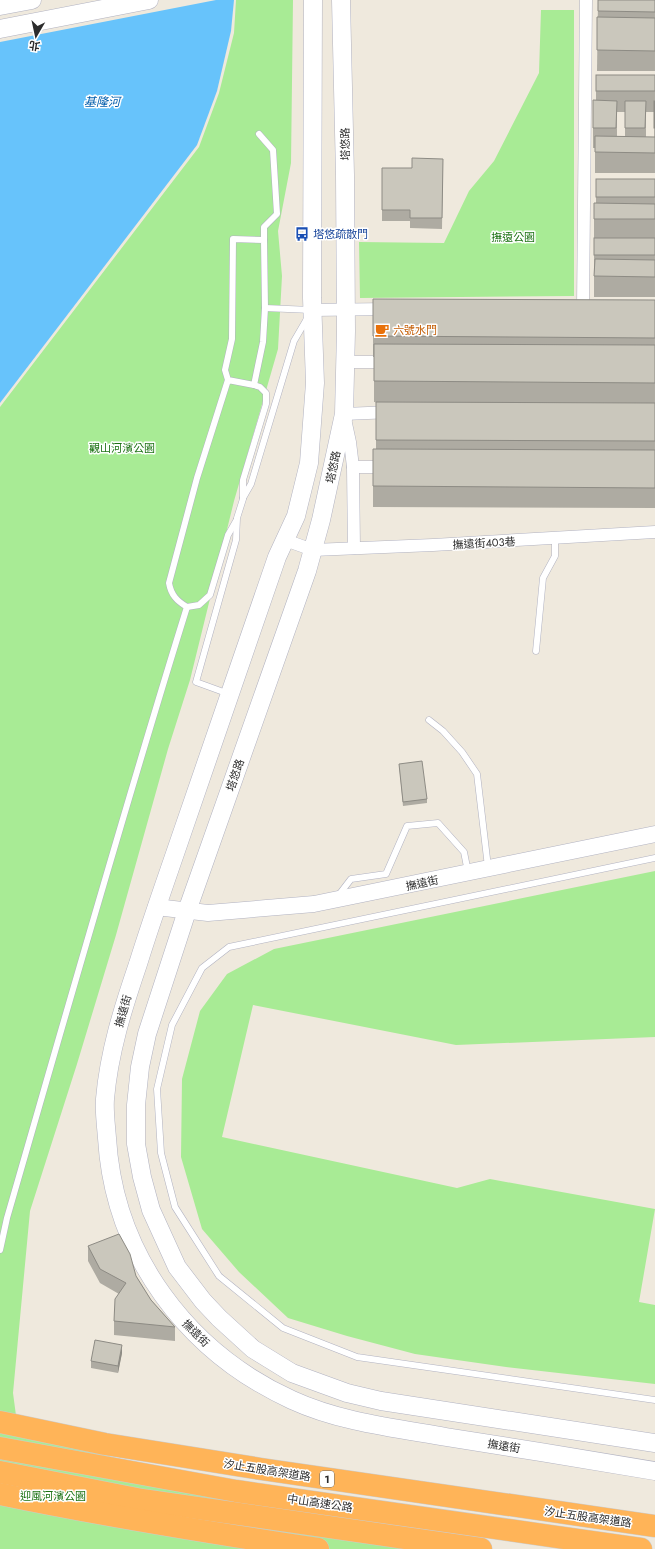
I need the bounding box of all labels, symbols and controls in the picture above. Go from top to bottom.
north arrow [16,16,56,56]
text: 北 [28,37,41,55]
water label: 基隆河 [84,93,122,111]
street label: 塔悠路 [337,127,353,161]
bus stop icon: 塔悠疏散門 [294,226,310,242]
place label: 塔悠疏散門 [313,226,368,242]
park label: 撫遠公園 [491,229,535,245]
cafe icon: 六號水門 [374,322,390,338]
place label: 六號水門 [393,322,437,338]
park label: 觀山河濱公園 [89,440,155,456]
street label: 塔悠路 [322,449,344,485]
street label: 撫遠街403巷 [452,533,516,553]
street label: 塔悠路 [222,757,248,793]
street label: 撫遠街 [404,872,440,894]
street label: 撫遠街 [111,993,135,1029]
street label: 撫遠街 [179,1316,213,1350]
street label: 撫遠街 [486,1436,522,1456]
street label: 汐止五股高架道路 [222,1455,312,1485]
road number: 1 [320,1471,334,1487]
park label: 迎風河濱公園 [20,1488,86,1504]
street label: 中山高速公路 [286,1490,354,1516]
street label: 汐止五股高架道路 [543,1503,633,1531]

